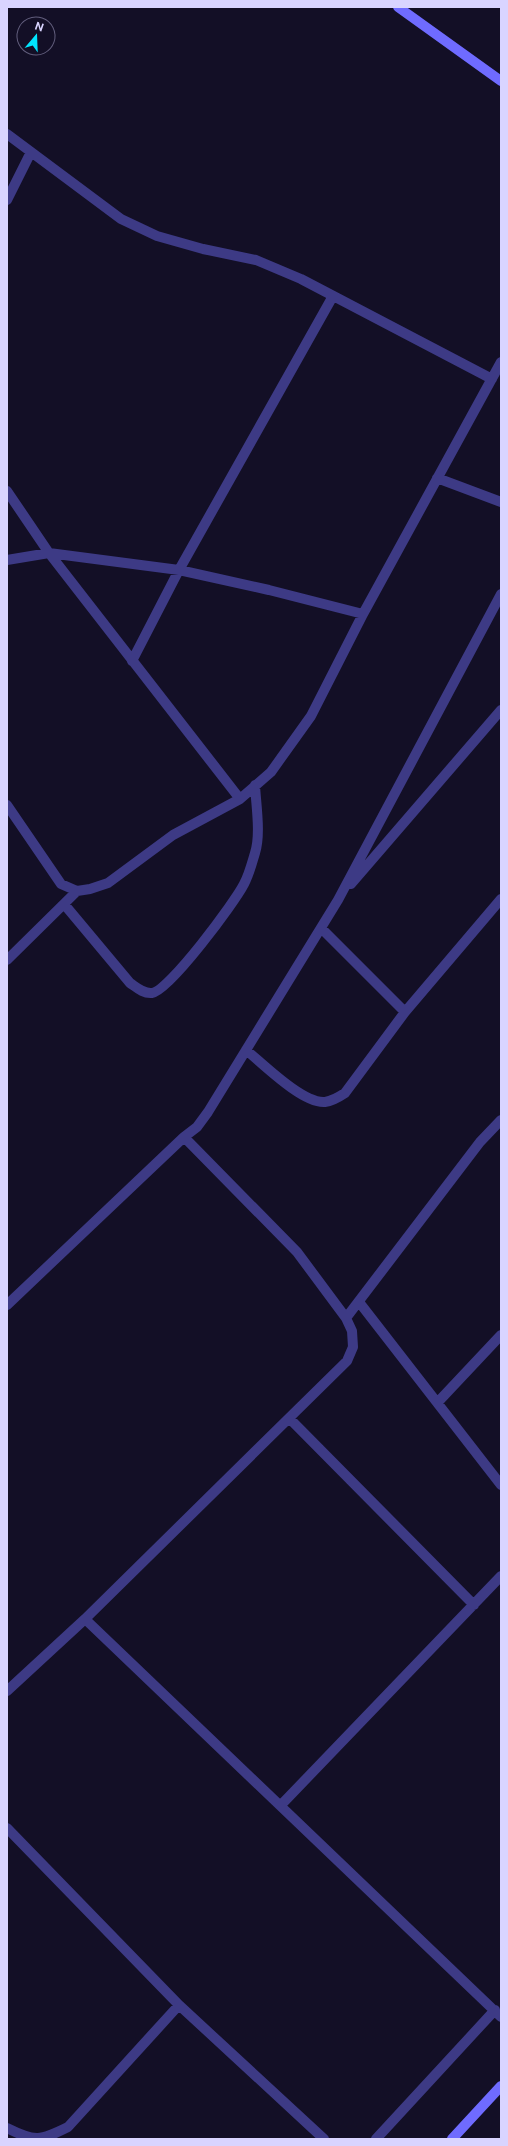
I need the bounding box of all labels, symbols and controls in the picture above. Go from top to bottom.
north arrow [16,16,56,56]
text: N [33,19,45,34]

